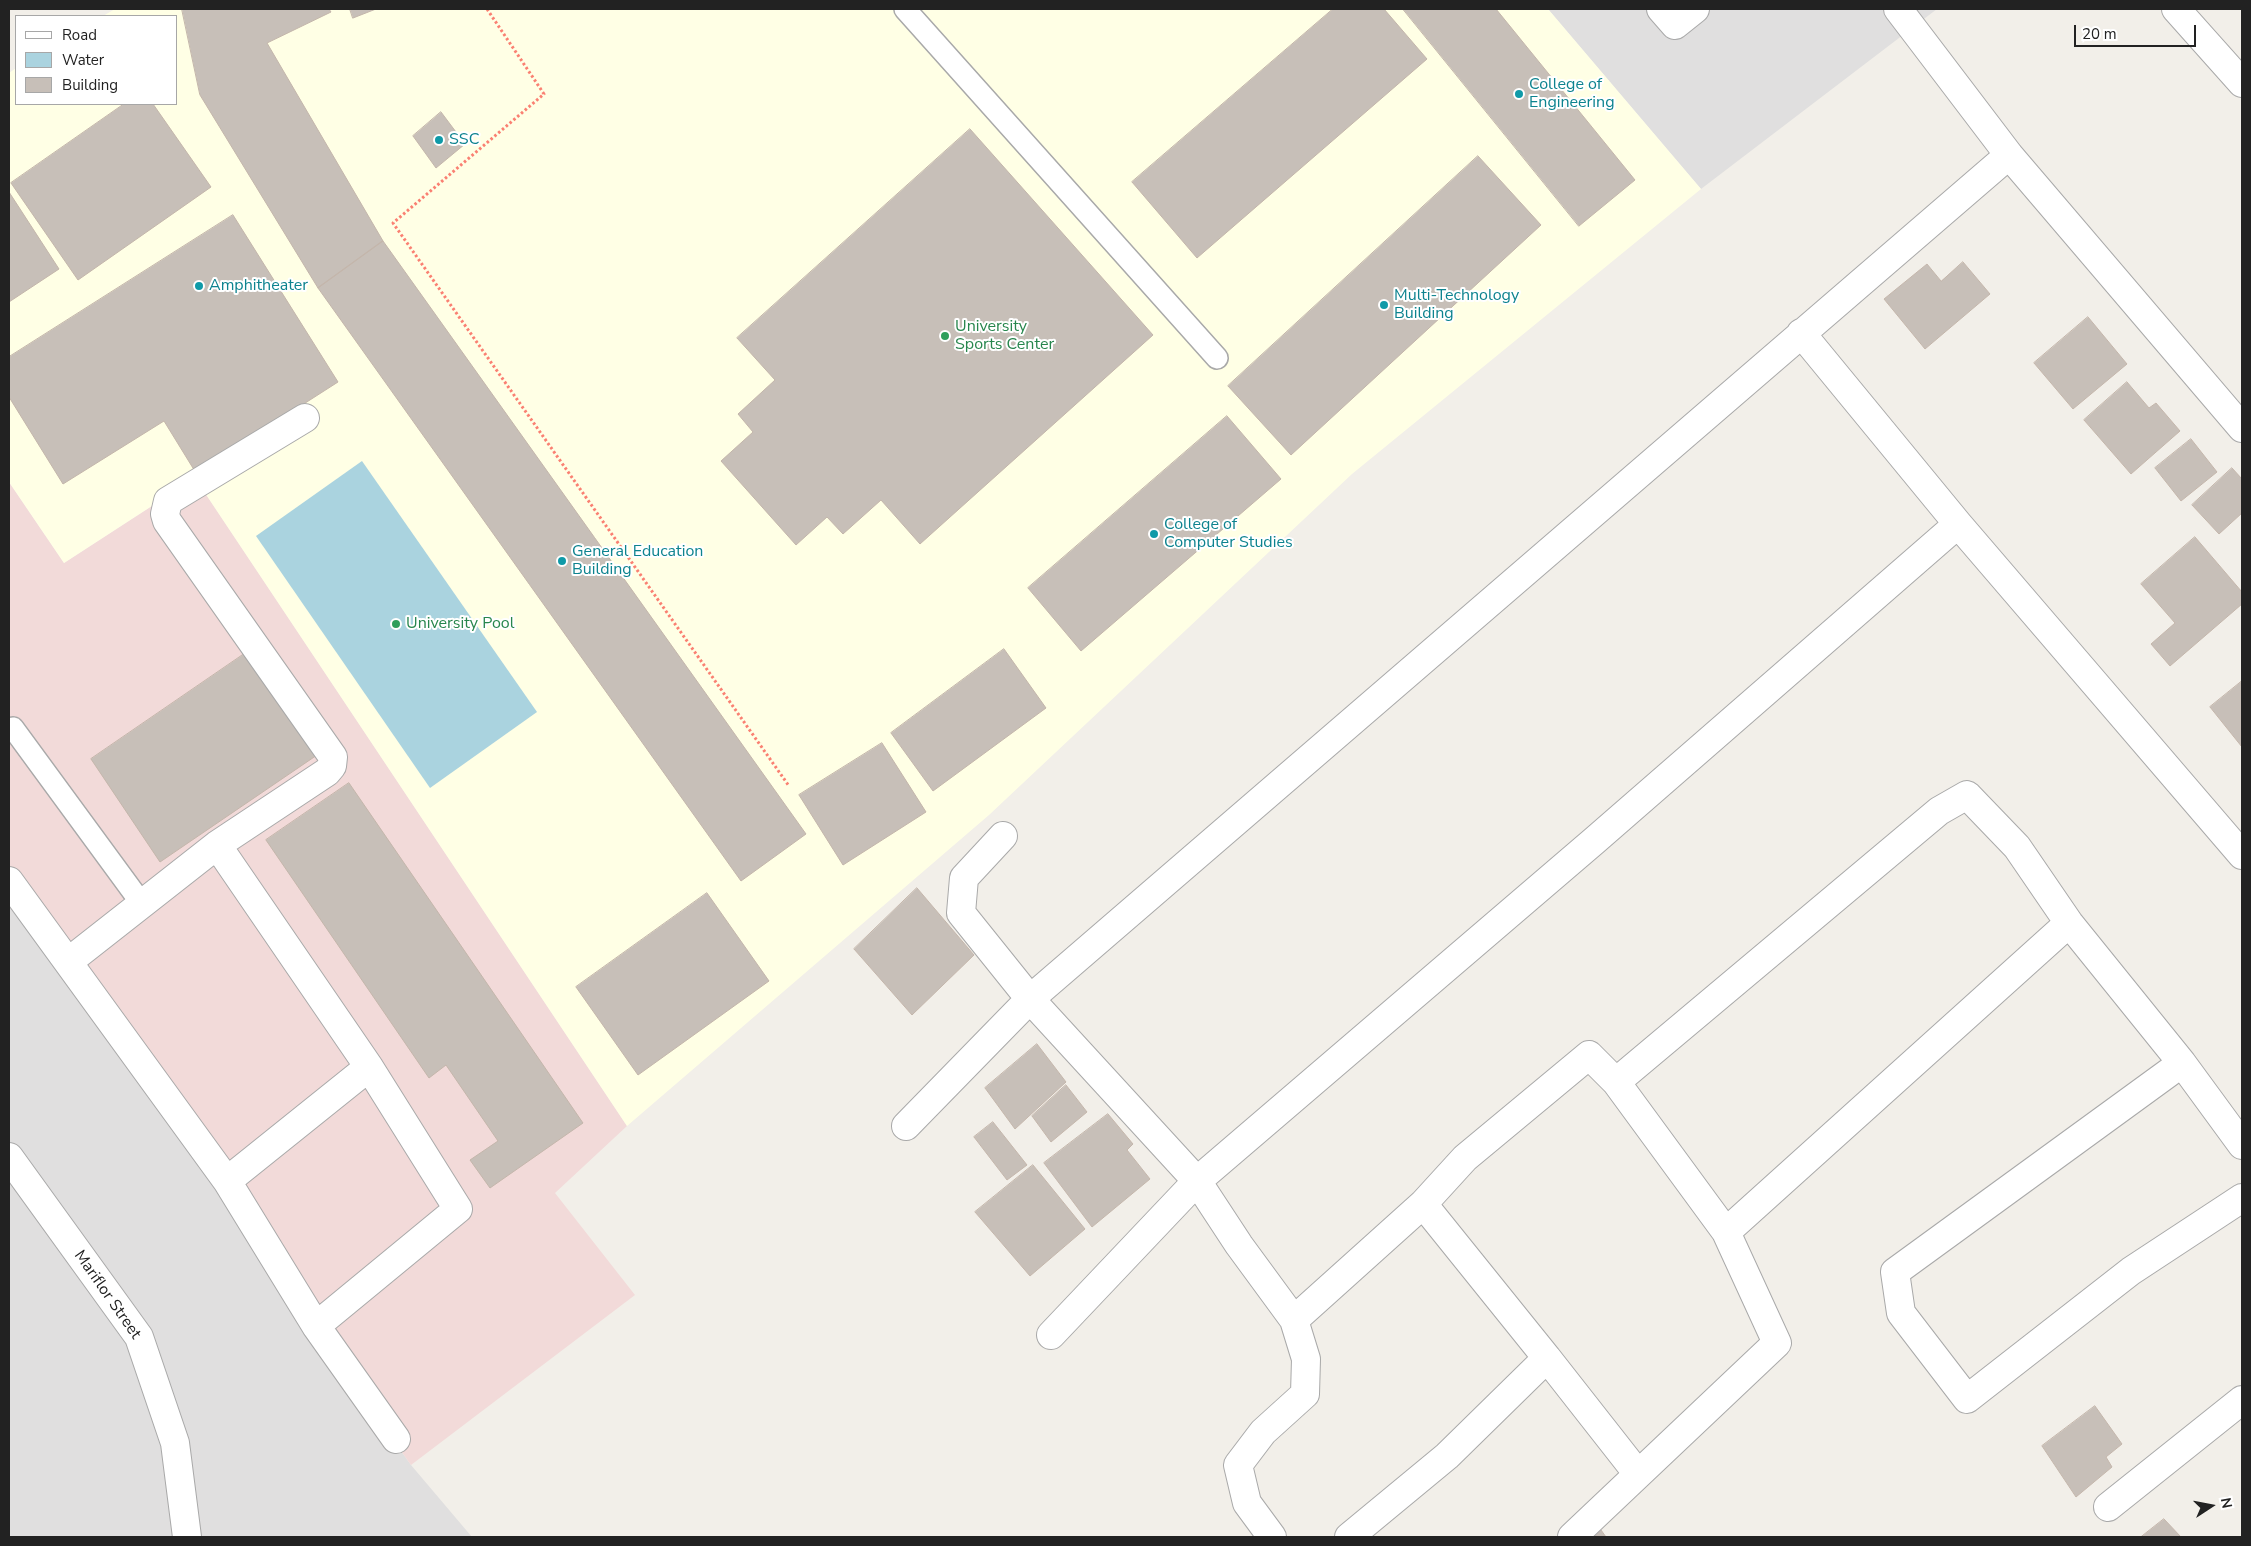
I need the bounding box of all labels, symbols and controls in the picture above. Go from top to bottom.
legend [15,15,178,105]
scale bar [2076,15,2198,47]
text: 20 m [2082,24,2117,44]
text: Road [62,25,97,45]
text: Water [62,50,104,70]
text: Building [62,75,118,95]
place label: College of Engineering [1529,75,1615,113]
marker: College of Engineering [1513,88,1525,100]
place label: SSC [449,130,479,150]
marker: SSC [433,134,445,146]
place label: Amphitheater [209,276,308,296]
marker: Amphitheater [193,280,205,292]
place label: Multi-Technology Building [1394,286,1519,324]
marker: Multi-Technology Building [1378,299,1390,311]
place label: University Sports Center [955,317,1054,355]
marker: University Sports Center [939,330,951,342]
place label: College of Computer Studies [1164,515,1293,553]
marker: College of Computer Studies [1148,528,1160,540]
place label: General Education Building [572,542,703,580]
marker: General Education Building [556,555,568,567]
place label: University Pool [406,614,514,634]
marker: University Pool [390,618,402,630]
street label: Mariflor Street [69,1247,145,1343]
north arrow [2186,1481,2236,1531]
text: N [2216,1496,2237,1510]

